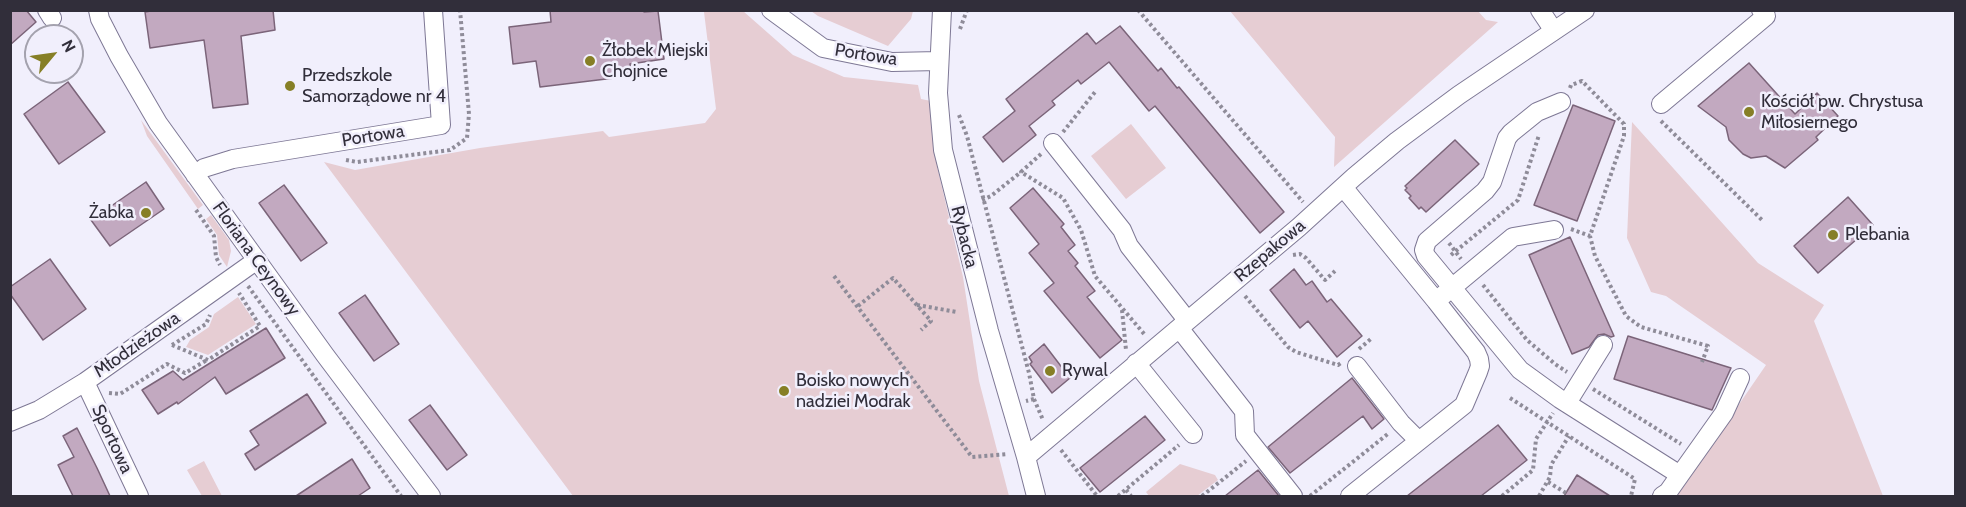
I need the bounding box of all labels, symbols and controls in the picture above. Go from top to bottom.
north arrow [24,24,84,84]
text: N [57,36,79,56]
street label: Portowa [833,39,899,71]
place label: Żłobek Miejski Chojnice [602,40,708,82]
marker: Żłobek Miejski Chojnice [583,54,597,68]
place label: Przedszkole Samorządowe nr 4 [302,65,446,107]
marker: Przedszkole Samorządowe nr 4 [283,79,297,93]
place label: Kościół pw. Chrystusa Miłosiernego [1761,91,1923,134]
marker: Kościół pw. Chrystusa Miłosiernego [1742,105,1756,119]
street label: Portowa [340,120,406,152]
street label: Floriana Ceynowy [207,198,305,320]
place label: Żabka [89,202,134,224]
street label: Rybacka [946,204,982,270]
marker: Żabka [139,206,153,220]
street label: Rzepakowa [1230,215,1310,287]
place label: Plebania [1845,224,1910,246]
marker: Plebania [1826,228,1840,242]
street label: Młodzieżowa [90,307,184,383]
place label: Rywal [1062,360,1108,382]
marker: Rywal [1043,364,1057,378]
place label: Boisko nowych nadziei Modrak [796,370,911,412]
marker: Boisko nowych nadziei Modrak [777,384,791,398]
street label: Sportowa [87,401,137,477]

